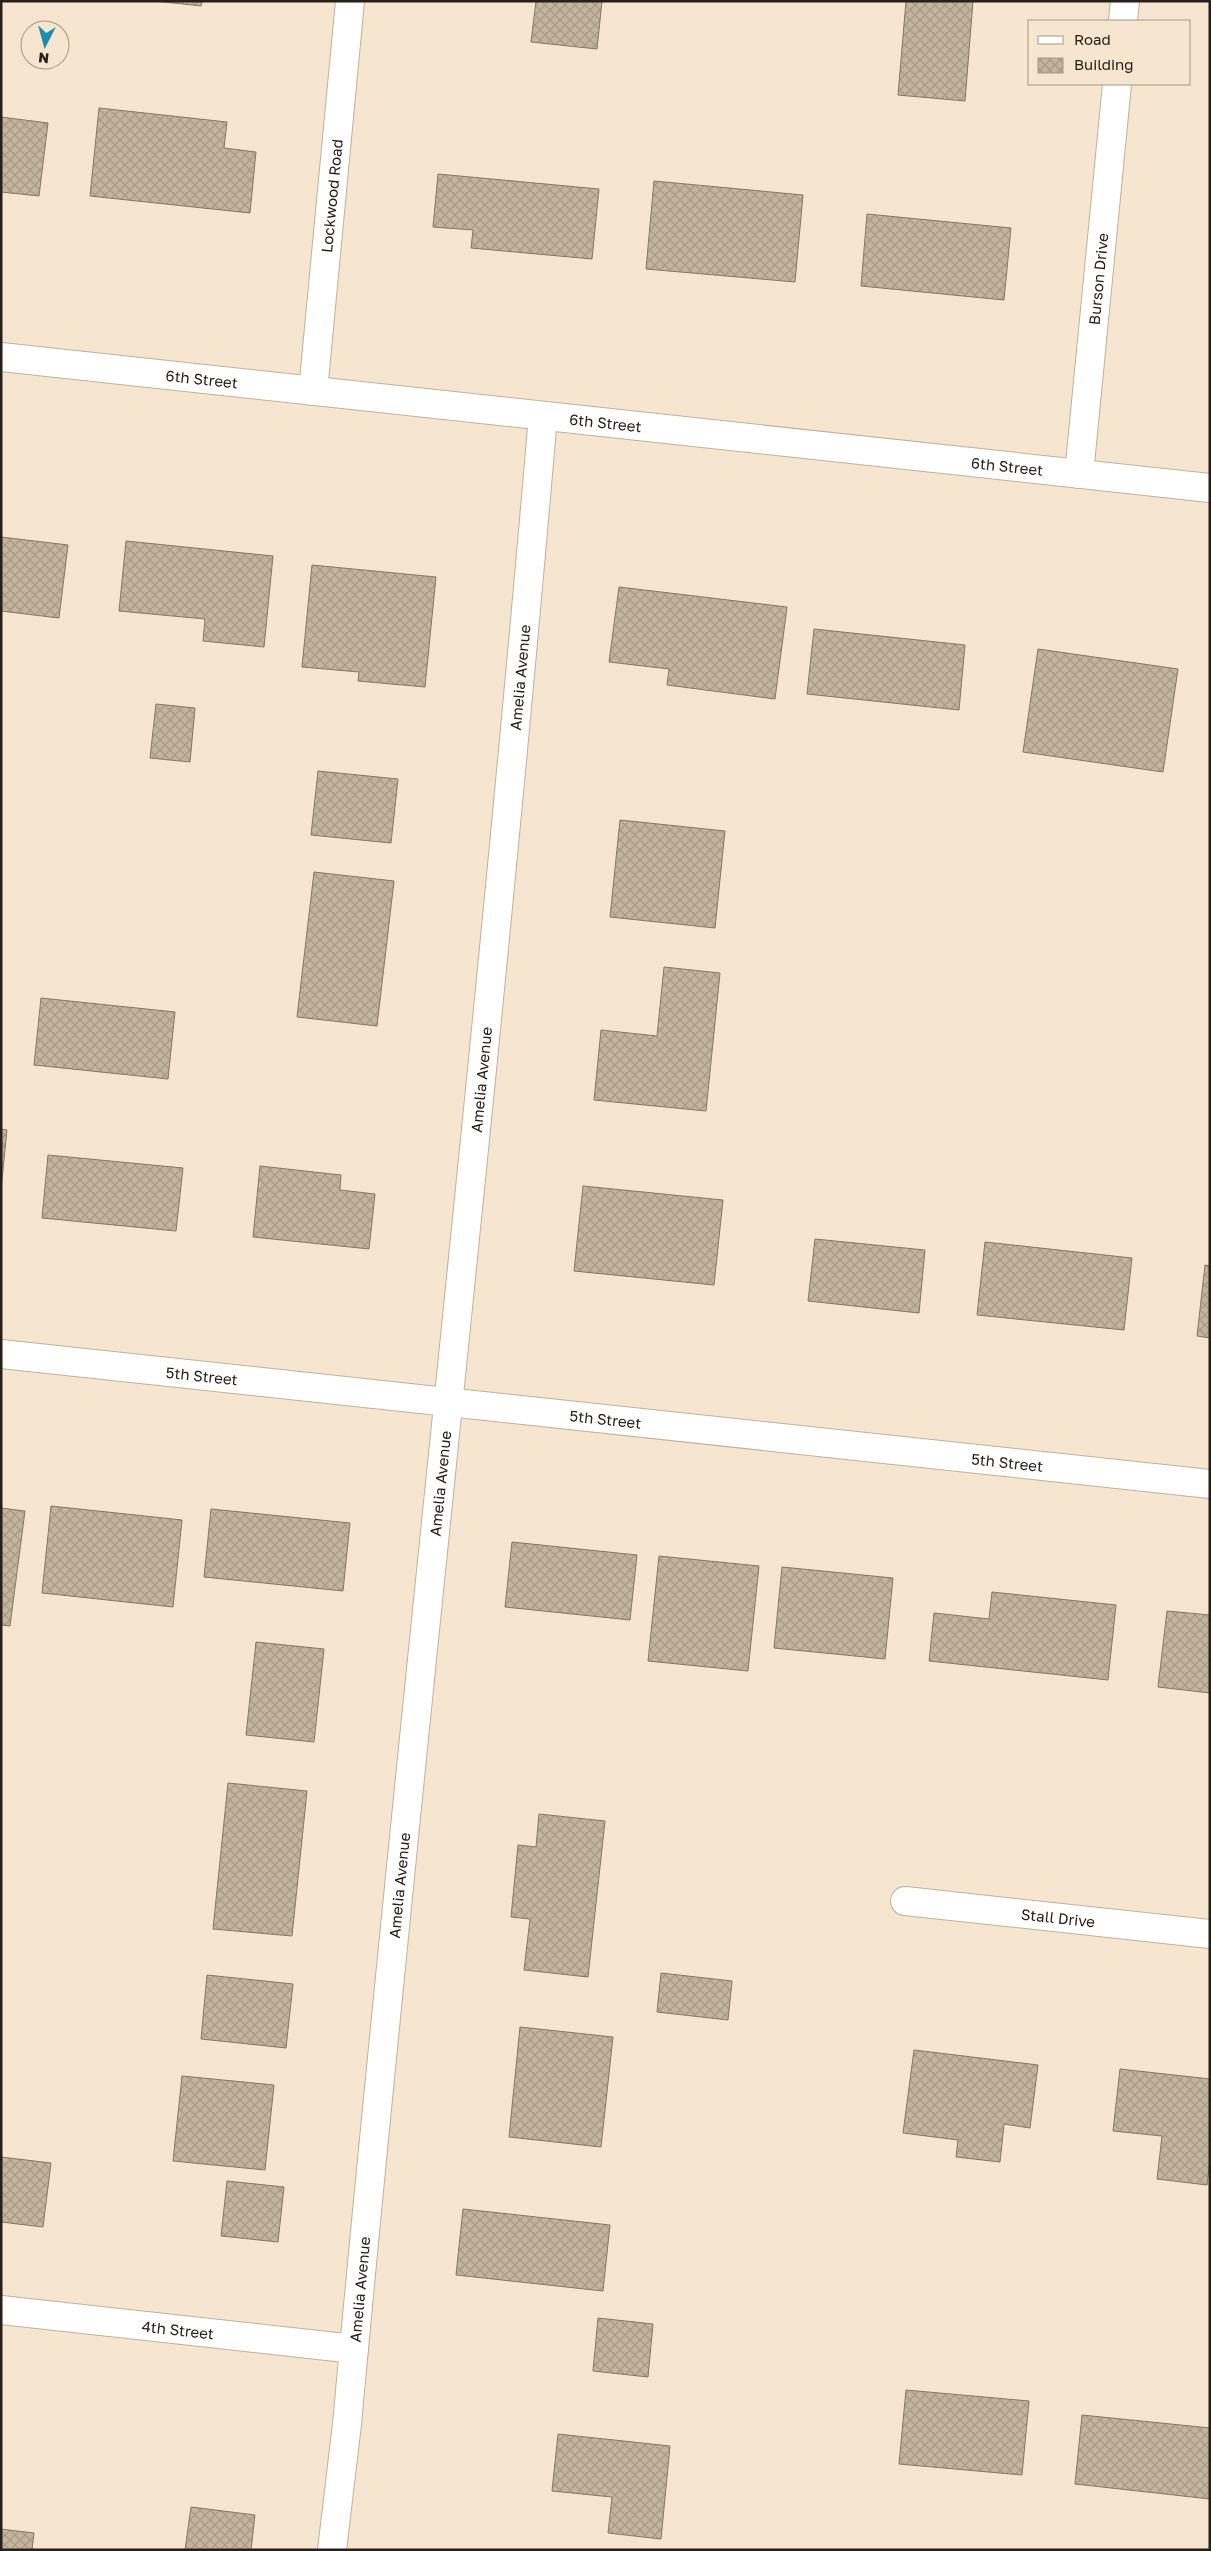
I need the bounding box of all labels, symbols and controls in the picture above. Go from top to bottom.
north arrow [20,20,70,70]
legend [1028,20,1191,85]
text: Road [1074,30,1111,48]
text: N [37,49,50,67]
text: Building [1074,55,1134,73]
street label: Lockwood Road [317,138,346,254]
street label: Burson Drive [1085,232,1111,326]
street label: 6th Street [165,366,239,392]
street label: 6th Street [568,410,642,435]
street label: 6th Street [970,453,1044,479]
street label: Amelia Avenue [506,623,534,731]
street label: Amelia Avenue [467,1026,495,1133]
street label: 5th Street [165,1363,239,1388]
street label: 5th Street [569,1406,642,1432]
street label: Amelia Avenue [426,1429,454,1537]
street label: 5th Street [970,1449,1044,1475]
street label: Amelia Avenue [385,1831,413,1939]
street label: Stall Drive [1020,1905,1096,1931]
street label: Amelia Avenue [346,2235,373,2343]
street label: 4th Street [141,2317,215,2342]

